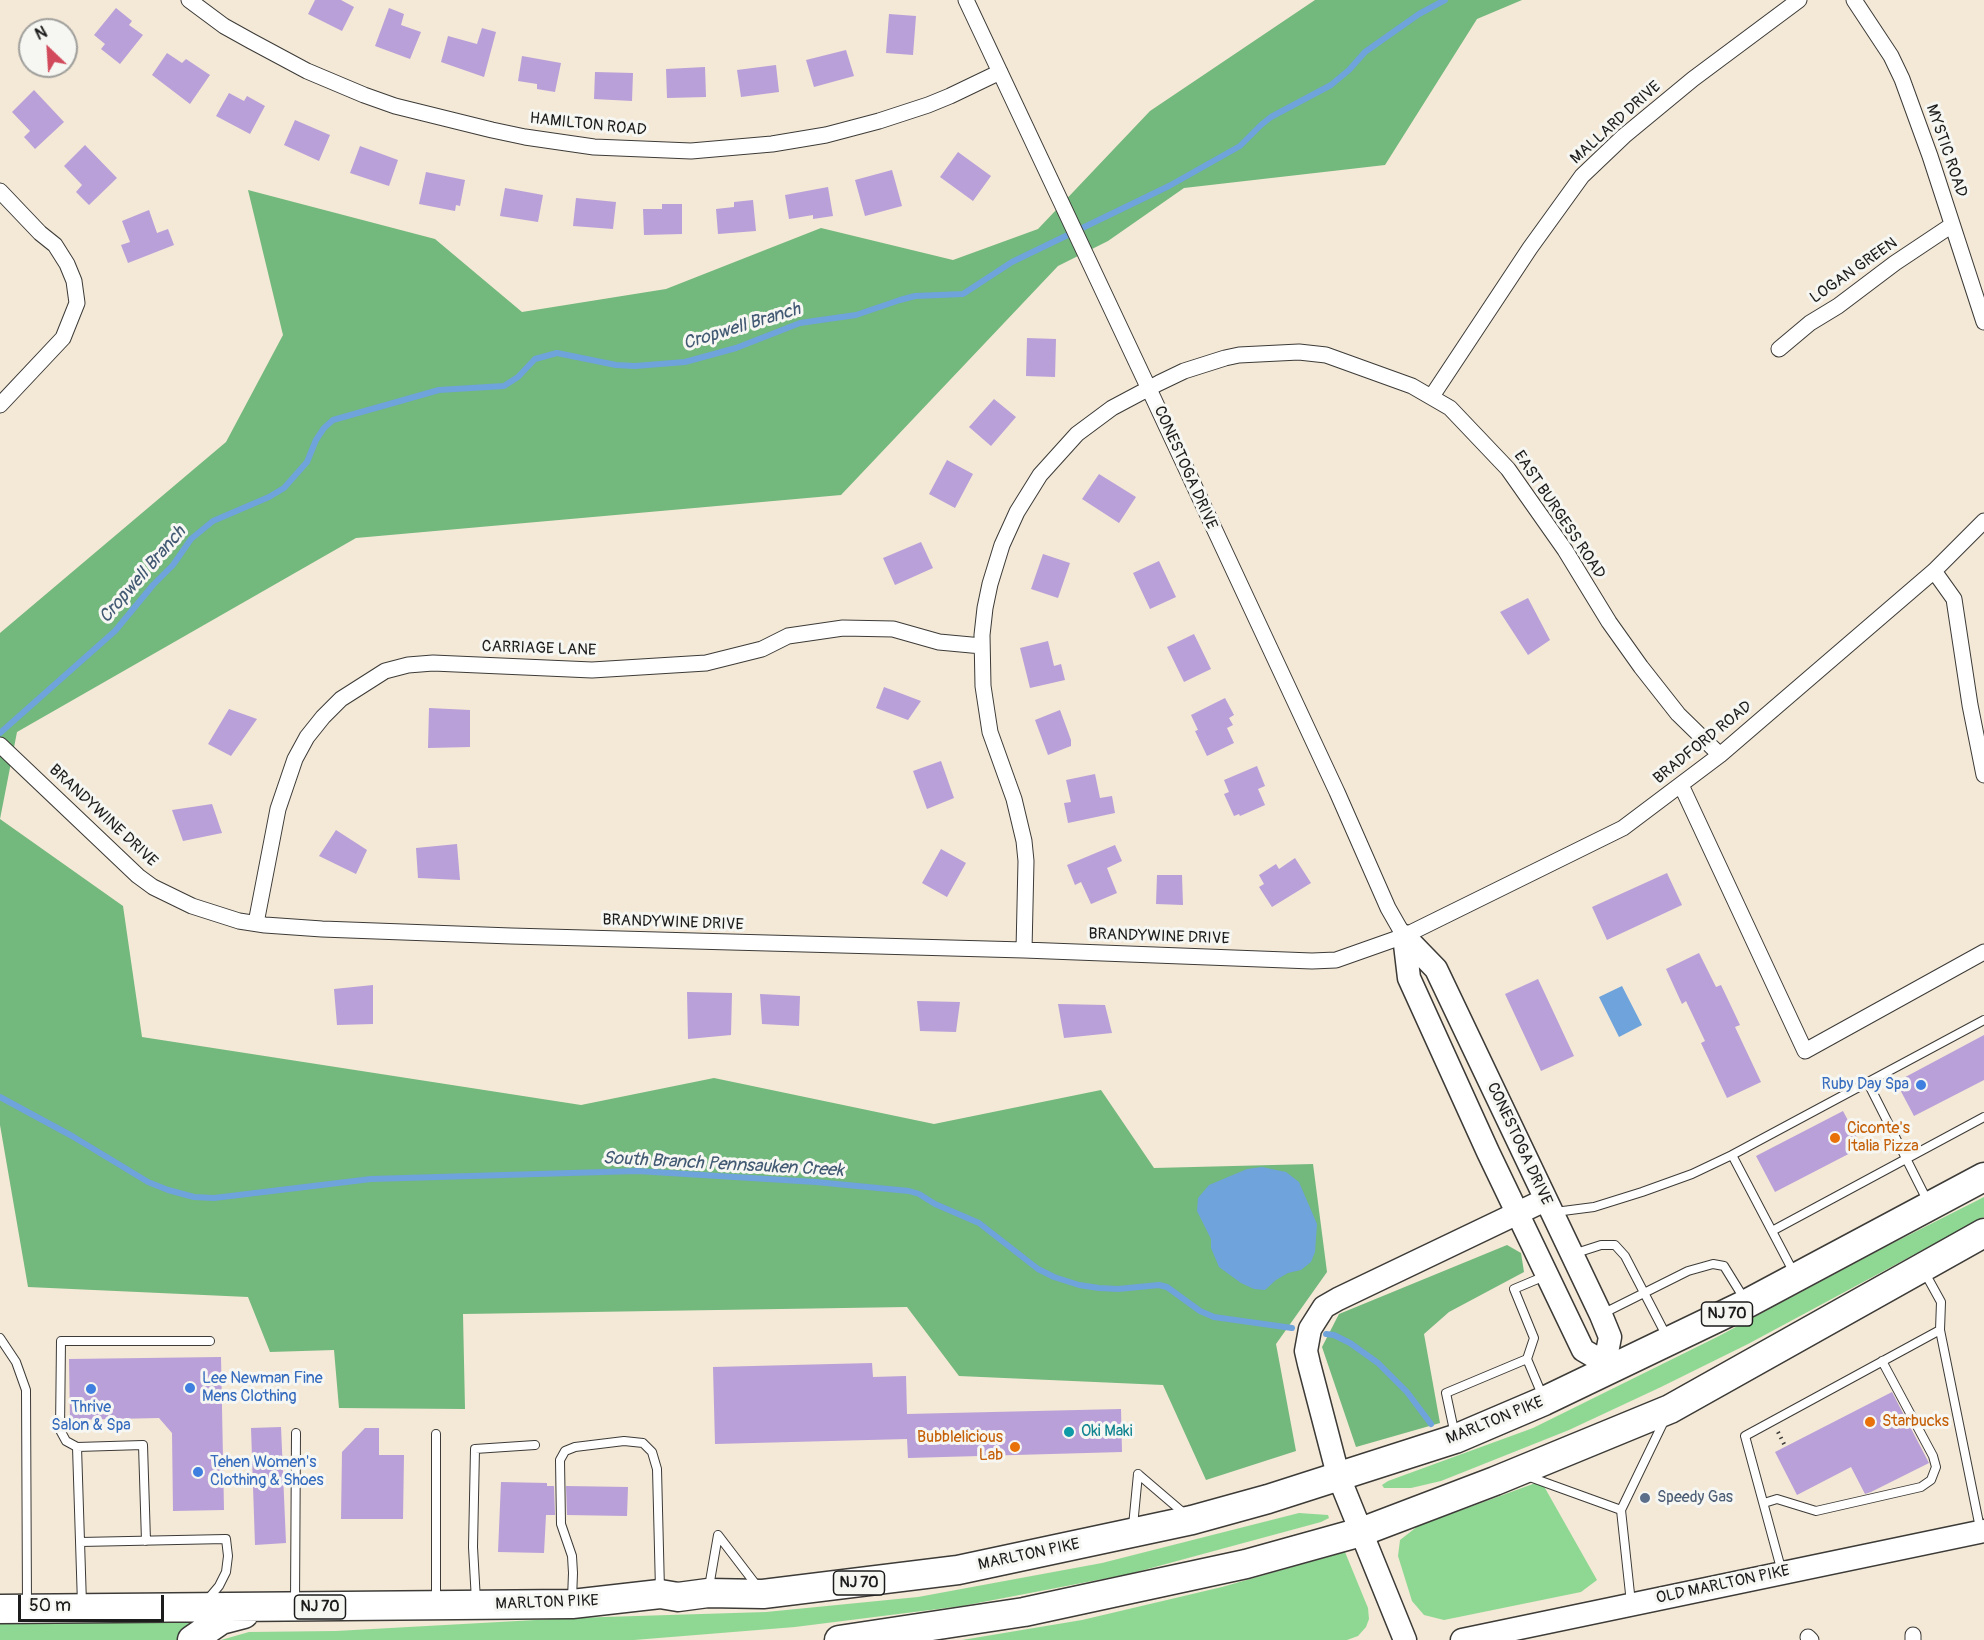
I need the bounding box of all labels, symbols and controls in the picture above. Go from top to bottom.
north arrow [18,18,78,78]
text: N [32,22,50,45]
street label: MALLARD DRIVE [1567,77,1665,169]
street label: MYSTIC ROAD [1921,102,1971,200]
street label: HAMILTON ROAD [529,109,647,141]
street label: LOGAN GREEN [1807,234,1901,308]
water label: Cropwell Branch [681,299,803,355]
street label: CONESTOGA DRIVE [1149,403,1221,533]
street label: EAST BURGESS ROAD [1509,447,1609,583]
water label: Cropwell Branch [95,522,191,628]
street label: CARRIAGE LANE [481,637,597,661]
street label: BRADFORD ROAD [1650,697,1756,789]
street label: BRANDYWINE DRIVE [45,761,161,871]
street label: BRANDYWINE DRIVE [602,911,744,935]
street label: BRANDYWINE DRIVE [1088,925,1230,949]
place label: Ruby Day Spa [1821,1075,1909,1095]
marker: Ruby Day Spa [1914,1078,1928,1092]
street label: CONESTOGA DRIVE [1482,1080,1556,1208]
place label: Ciconte's Italia Pizza [1847,1119,1919,1157]
marker: Ciconte's Italia Pizza [1828,1131,1842,1145]
water label: South Branch Pennsauken Creek [602,1148,844,1182]
road number: NJ 70 [1702,1302,1752,1326]
place label: Lee Newman Fine Mens Clothing [202,1369,323,1407]
marker: Lee Newman Fine Mens Clothing [183,1381,197,1395]
marker: Thrive Salon & Spa [84,1382,98,1396]
street label: MARLTON PIKE [1443,1393,1547,1449]
place label: Thrive Salon & Spa [51,1398,131,1436]
place label: Starbucks [1882,1412,1949,1432]
marker: Starbucks [1863,1415,1877,1429]
place label: Oki Maki [1081,1422,1133,1442]
marker: Oki Maki [1062,1425,1076,1439]
place label: Bubblelicious Lab [917,1428,1003,1466]
marker: Bubblelicious Lab [1008,1440,1022,1454]
place label: Tehen Women's Clothing & Shoes [210,1453,324,1491]
marker: Tehen Women's Clothing & Shoes [191,1465,205,1479]
place label: Speedy Gas [1657,1488,1733,1508]
marker: Speedy Gas [1638,1491,1652,1505]
street label: MARLTON PIKE [976,1535,1082,1575]
street label: OLD MARLTON PIKE [1654,1561,1792,1609]
road number: NJ 70 [834,1571,884,1595]
scale bar [21,1583,166,1621]
street label: MARLTON PIKE [495,1592,599,1614]
text: 50 m [29,1594,71,1617]
road number: NJ 70 [294,1595,346,1619]

